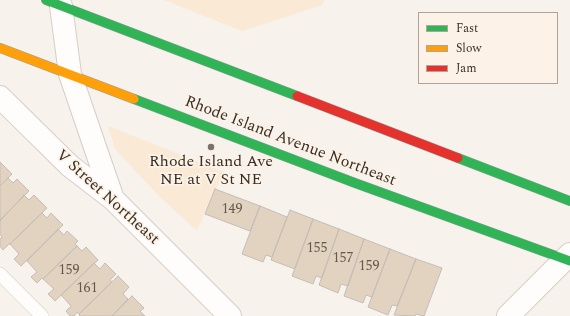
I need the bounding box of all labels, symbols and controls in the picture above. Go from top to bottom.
legend [418,12,558,84]
text: Fast [456,19,478,38]
text: Slow [456,39,481,58]
text: Jam [456,59,477,78]
street label: Rhode Island Avenue Northeast [182,93,398,191]
marker: Rhode Island Ave NE at V St NE [206,142,216,152]
street label: V Street Northeast [51,146,163,250]
place label: Rhode Island Ave NE at V St NE [149,153,273,191]
house number: 149 [222,202,242,218]
house number: 155 [307,241,327,257]
house number: 157 [333,251,353,267]
house number: 159 [359,259,379,275]
house number: 159 [59,263,79,279]
house number: 161 [77,281,97,297]

